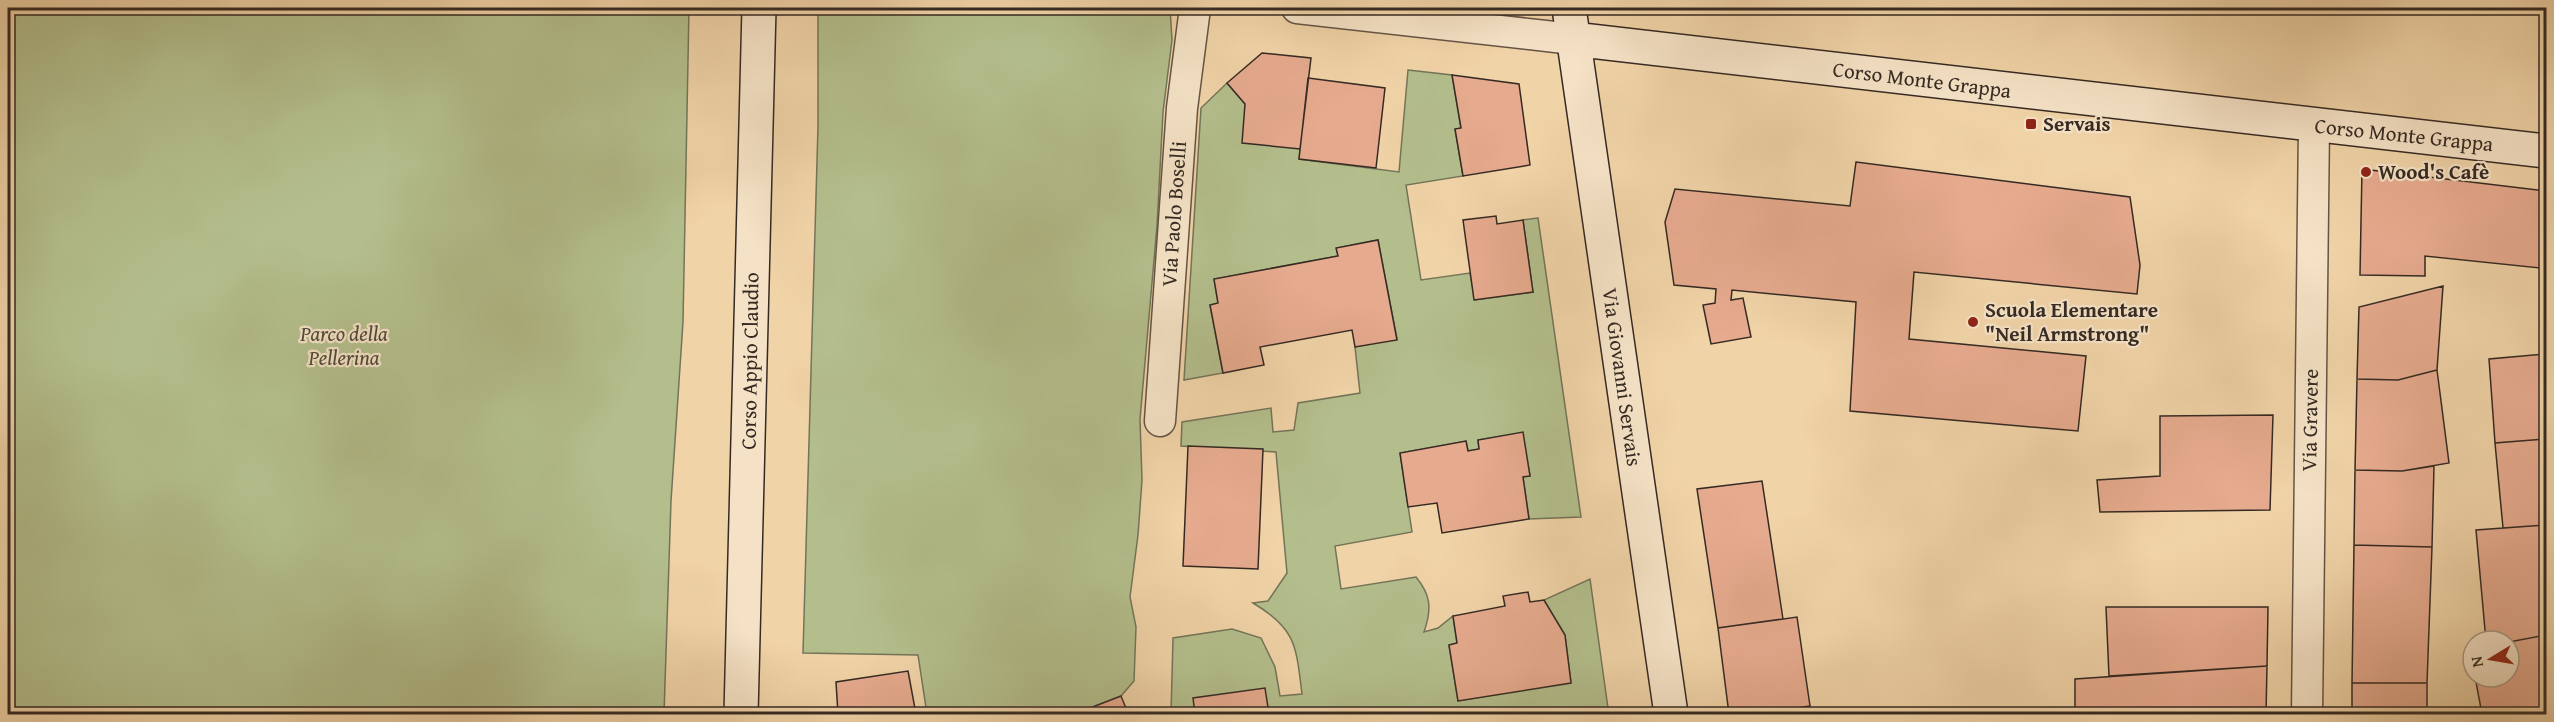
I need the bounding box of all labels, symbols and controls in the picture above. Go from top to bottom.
street label: Corso Monte Grappa [1831,53,2013,106]
place label: Servais [2043,108,2111,139]
street label: Corso Monte Grappa [2313,110,2495,159]
marker: Servais [2024,117,2038,131]
street label: Via Paolo Boselli [1153,140,1194,288]
place label: Wood's Cafè [2378,156,2489,187]
marker: Wood's Cafè [2359,165,2373,179]
street label: Corso Appio Claudio [732,272,767,450]
street label: Via Giovanni Servais [1595,286,1650,468]
place label: Scuola Elementare "Neil Armstrong" [1985,294,2158,349]
marker: Scuola Elementare "Neil Armstrong" [1966,315,1980,329]
park label: Parco della Pellerina [299,318,388,373]
street label: Via Gravere [2293,368,2326,472]
north arrow [2461,629,2521,689]
text: N [2463,654,2489,669]

